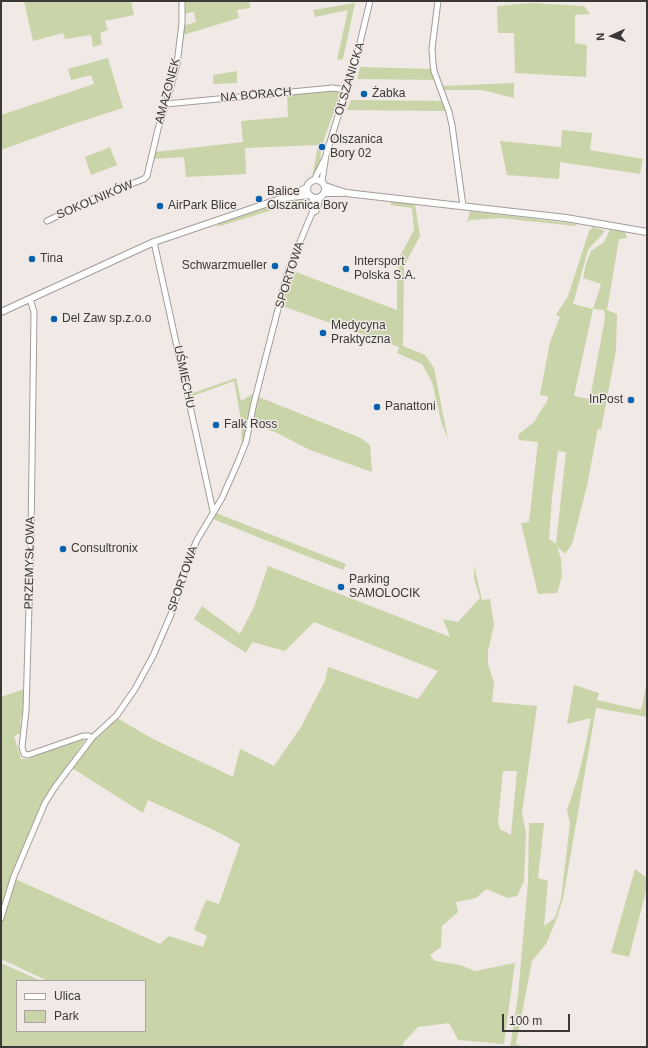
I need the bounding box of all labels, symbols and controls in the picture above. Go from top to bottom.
north arrow [592,16,632,56]
text: N [594,32,606,41]
street label: OLSZANICKA [332,41,368,117]
street label: AMAZONEK [152,57,184,125]
street label: NA BORACH [220,85,292,105]
place label: Żabka [372,87,405,101]
marker: Żabka [359,89,369,99]
place label: Olszanica Bory 02 [330,133,383,161]
marker: Olszanica Bory 02 [317,142,327,152]
street label: SOKOLNIKÓW [54,177,136,223]
place label: Balice Olszanica Bory [267,185,348,213]
marker: Balice Olszanica Bory [254,194,264,204]
place label: AirPark Blice [168,199,237,213]
marker: AirPark Blice [155,201,165,211]
street label: SPORTOWA [272,240,308,310]
place label: Tina [40,252,63,266]
marker: Tina [27,254,37,264]
place label: Intersport Polska S.A. [354,255,416,283]
place label: Schwarzmueller [182,259,267,273]
marker: Schwarzmueller [270,261,280,271]
marker: Intersport Polska S.A. [341,264,351,274]
place label: Del Zaw sp.z.o.o [62,312,151,326]
marker: Del Zaw sp.z.o.o [49,314,59,324]
place label: Medycyna Praktyczna [331,319,390,347]
marker: Medycyna Praktyczna [318,328,328,338]
street label: UŚMIECHU [170,344,198,410]
place label: InPost [589,393,623,407]
marker: InPost [626,395,636,405]
place label: Panattoni [385,400,436,414]
marker: Panattoni [372,402,382,412]
place label: Falk Ross [224,418,277,432]
marker: Falk Ross [211,420,221,430]
street label: PRZEMYSŁOWA [22,516,38,610]
place label: Consultronix [71,542,138,556]
marker: Consultronix [58,544,68,554]
street label: SPORTOWA [165,544,201,614]
place label: Parking SAMOLOCIK [349,573,420,601]
marker: Parking SAMOLOCIK [336,582,346,592]
legend [16,980,146,1032]
text: Ulica [54,989,81,1003]
scale bar [504,1006,572,1032]
text: Park [54,1009,79,1023]
text: 100 m [509,1014,542,1028]

